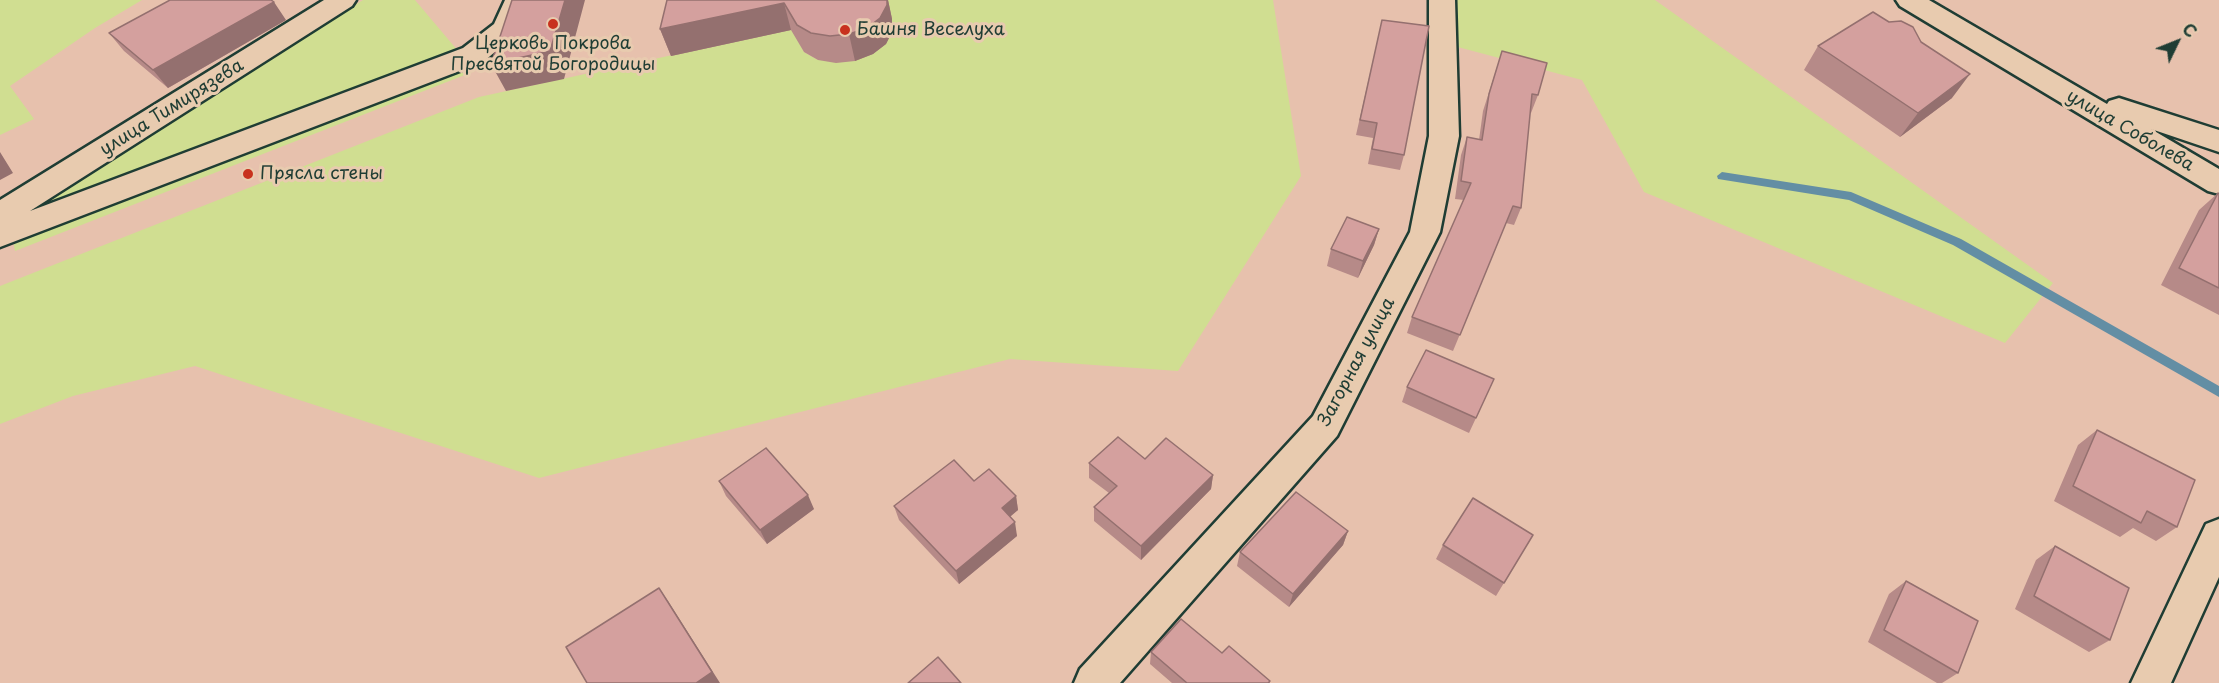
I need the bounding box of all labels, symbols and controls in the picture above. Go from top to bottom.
north arrow [2147,12,2207,72]
marker: Церковь Покрова Пресвятой Богородицы [546,17,560,31]
text: С [2177,17,2203,42]
place label: Башня Веселуха [857,19,1005,41]
marker: Башня Веселуха [838,23,852,37]
place label: Церковь Покрова Пресвятой Богородицы [451,33,655,76]
street label: улица Тимирязева [96,55,248,161]
street label: улица Соболева [2062,86,2198,176]
place label: Прясла стены [260,163,383,185]
marker: Прясла стены [241,167,255,181]
street label: Загорная улица [1314,294,1400,430]

